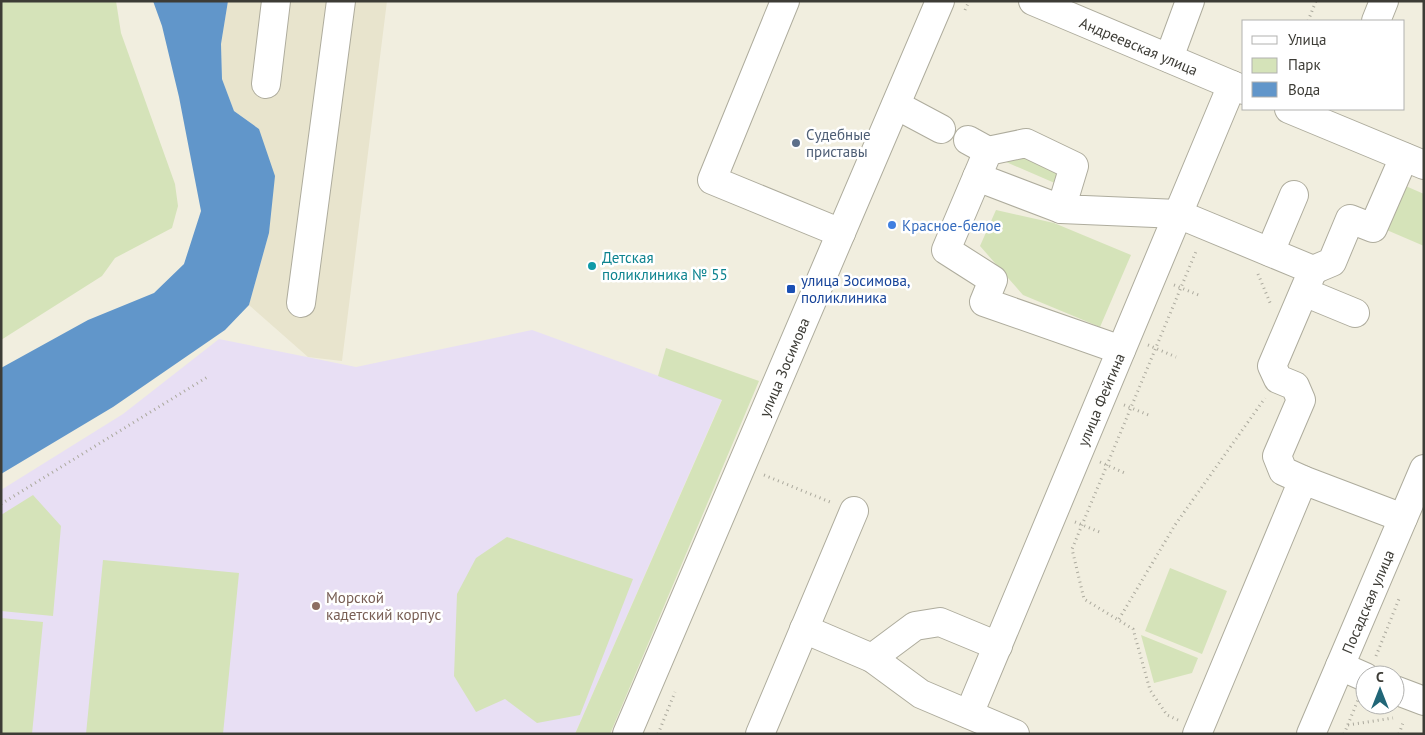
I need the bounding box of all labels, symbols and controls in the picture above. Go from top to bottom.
street label: Андреевская улица [1077,12,1201,79]
legend [1242,20,1405,110]
text: Улица [1288,30,1326,49]
text: Парк [1288,55,1321,74]
text: Вода [1288,80,1320,99]
place label: Судебные приставы [806,125,871,161]
marker: Судебные приставы [790,137,802,149]
place label: Красное-белое [902,216,1001,235]
marker: Красное-белое [886,219,898,231]
place label: Детская поликлиника № 55 [602,248,728,284]
marker: Детская поликлиника № 55 [586,260,598,272]
place label: улица Зосимова, поликлиника [801,271,910,307]
marker: улица Зосимова, поликлиника [785,283,797,295]
street label: улица Зосимова [754,315,813,420]
street label: улица Фейгина [1073,350,1128,449]
street label: Посадская улица [1337,547,1398,656]
place label: Морской кадетский корпус [326,588,441,624]
marker: Морской кадетский корпус [310,600,322,612]
north arrow [1355,665,1405,715]
text: С [1376,668,1384,686]

